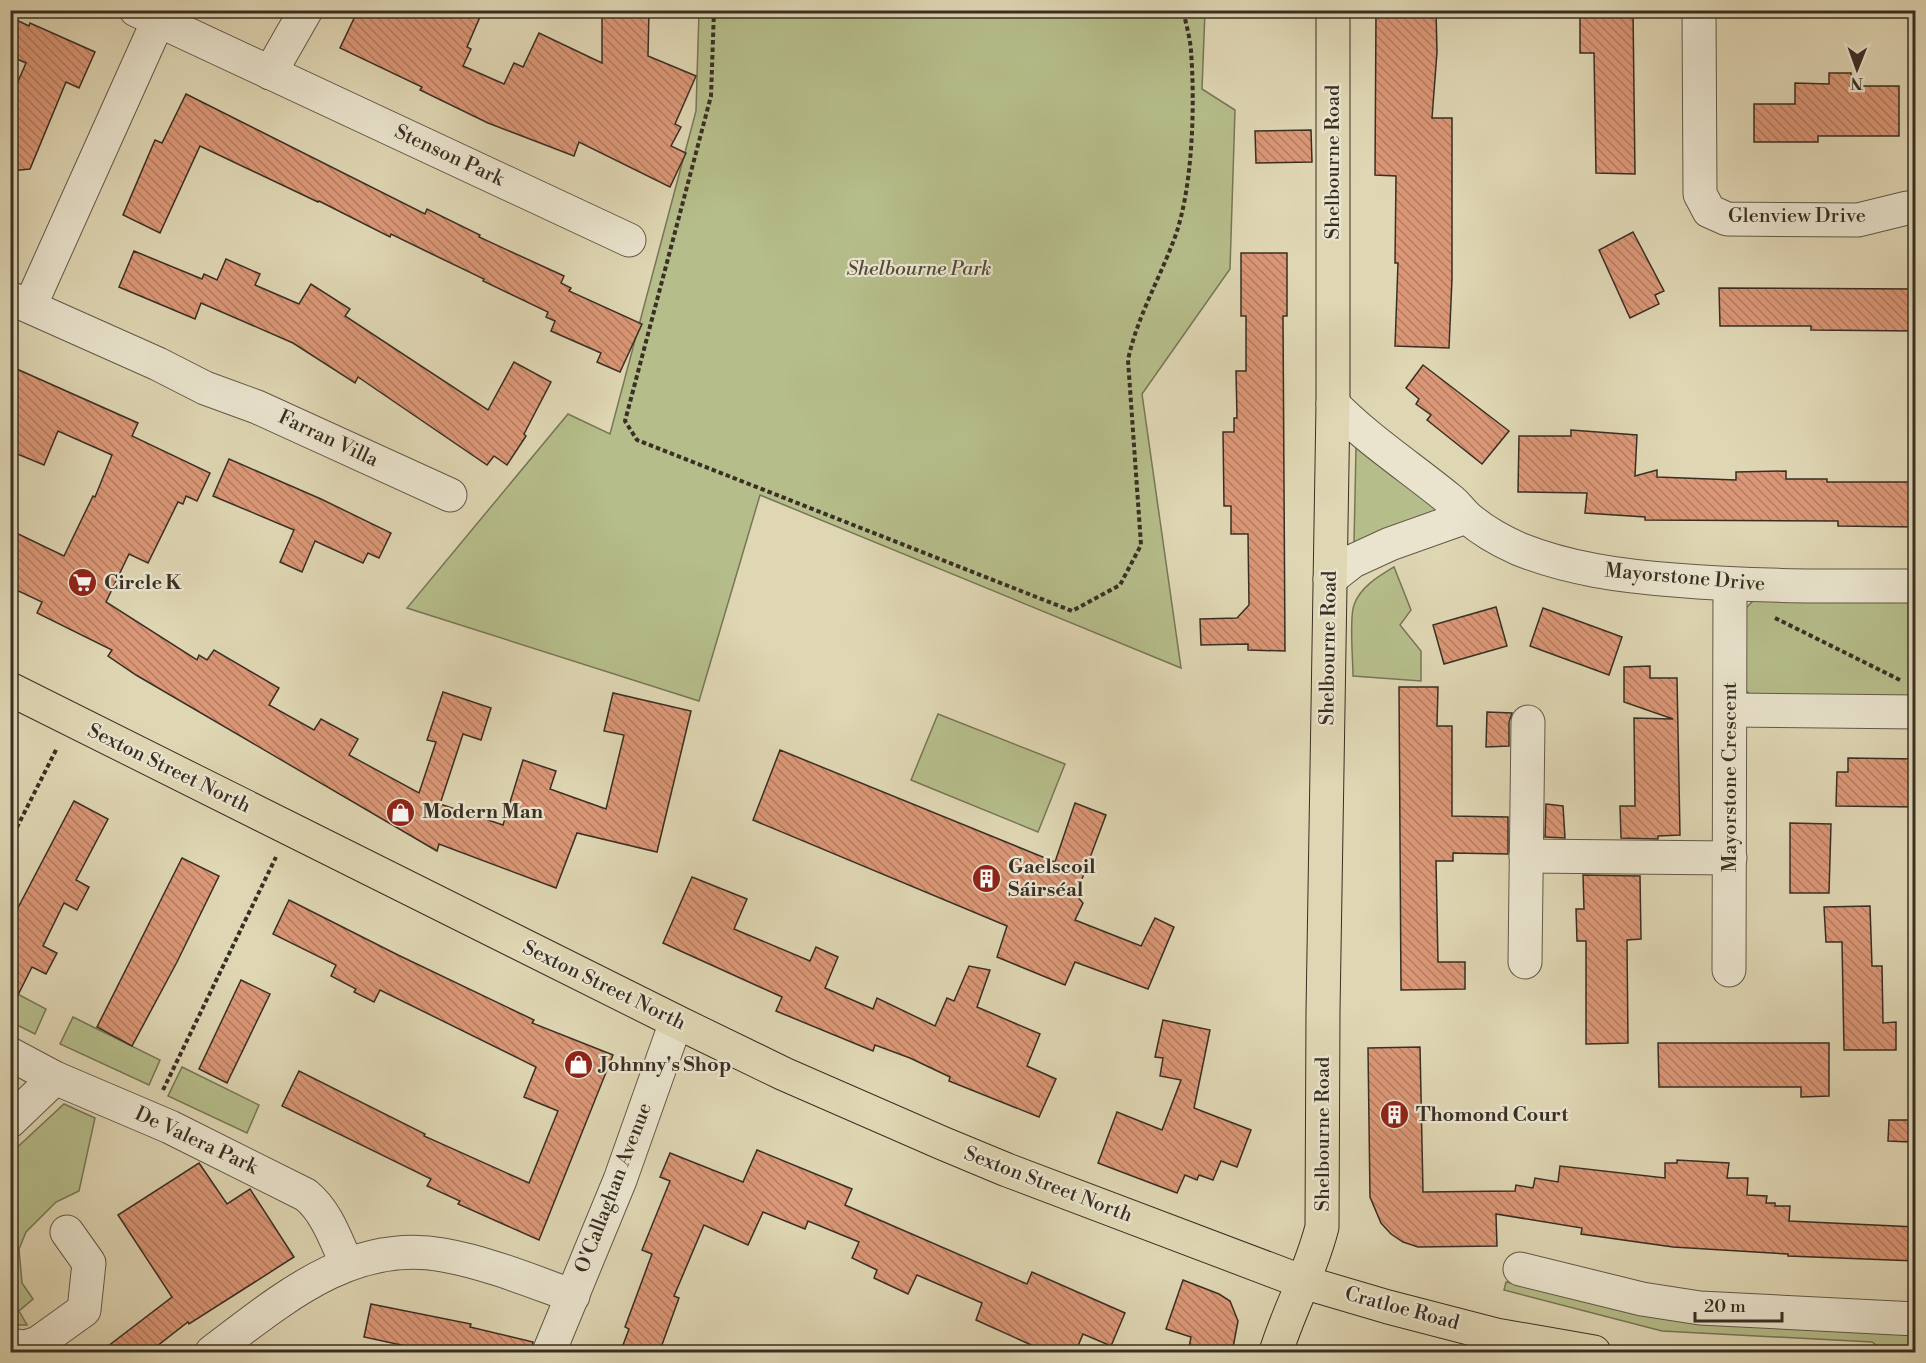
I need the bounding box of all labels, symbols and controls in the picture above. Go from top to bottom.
north arrow [1827,39,1887,99]
text: N [1850,73,1863,93]
street label: Shelbourne Road [1321,84,1346,239]
street label: Stenson Park [390,120,509,193]
street label: Glenview Drive [1728,204,1866,229]
park label: Shelbourne Park [846,257,992,282]
street label: Farran Villa [274,405,383,473]
street label: Mayorstone Drive [1604,559,1766,597]
supermarket icon: Circle K [67,567,99,599]
street label: Shelbourne Road [1315,570,1343,726]
place label: Circle K [104,571,182,596]
street label: Mayorstone Crescent [1718,682,1743,872]
street label: Sexton Street North [83,719,255,819]
shop icon: Modern Man [385,796,417,828]
place label: Modern Man [422,800,544,825]
place label: Gaelscoil Sáirséal [1008,855,1096,903]
building icon: Gaelscoil Sáirséal [971,862,1003,894]
street label: Sexton Street North [518,936,690,1036]
shop icon: Johnny's Shop [563,1049,595,1081]
place label: Johnny's Shop [597,1053,731,1078]
street label: Shelbourne Road [1311,1056,1336,1211]
street label: O'Callaghan Avenue [570,1099,658,1277]
building icon: Thomond Court [1379,1099,1411,1131]
street label: De Valera Park [130,1102,263,1181]
place label: Thomond Court [1416,1103,1569,1128]
street label: Sexton Street North [960,1141,1136,1229]
street label: Cratloe Road [1342,1282,1463,1336]
scale bar [1695,1285,1782,1323]
text: 20 m [1704,1295,1746,1318]

